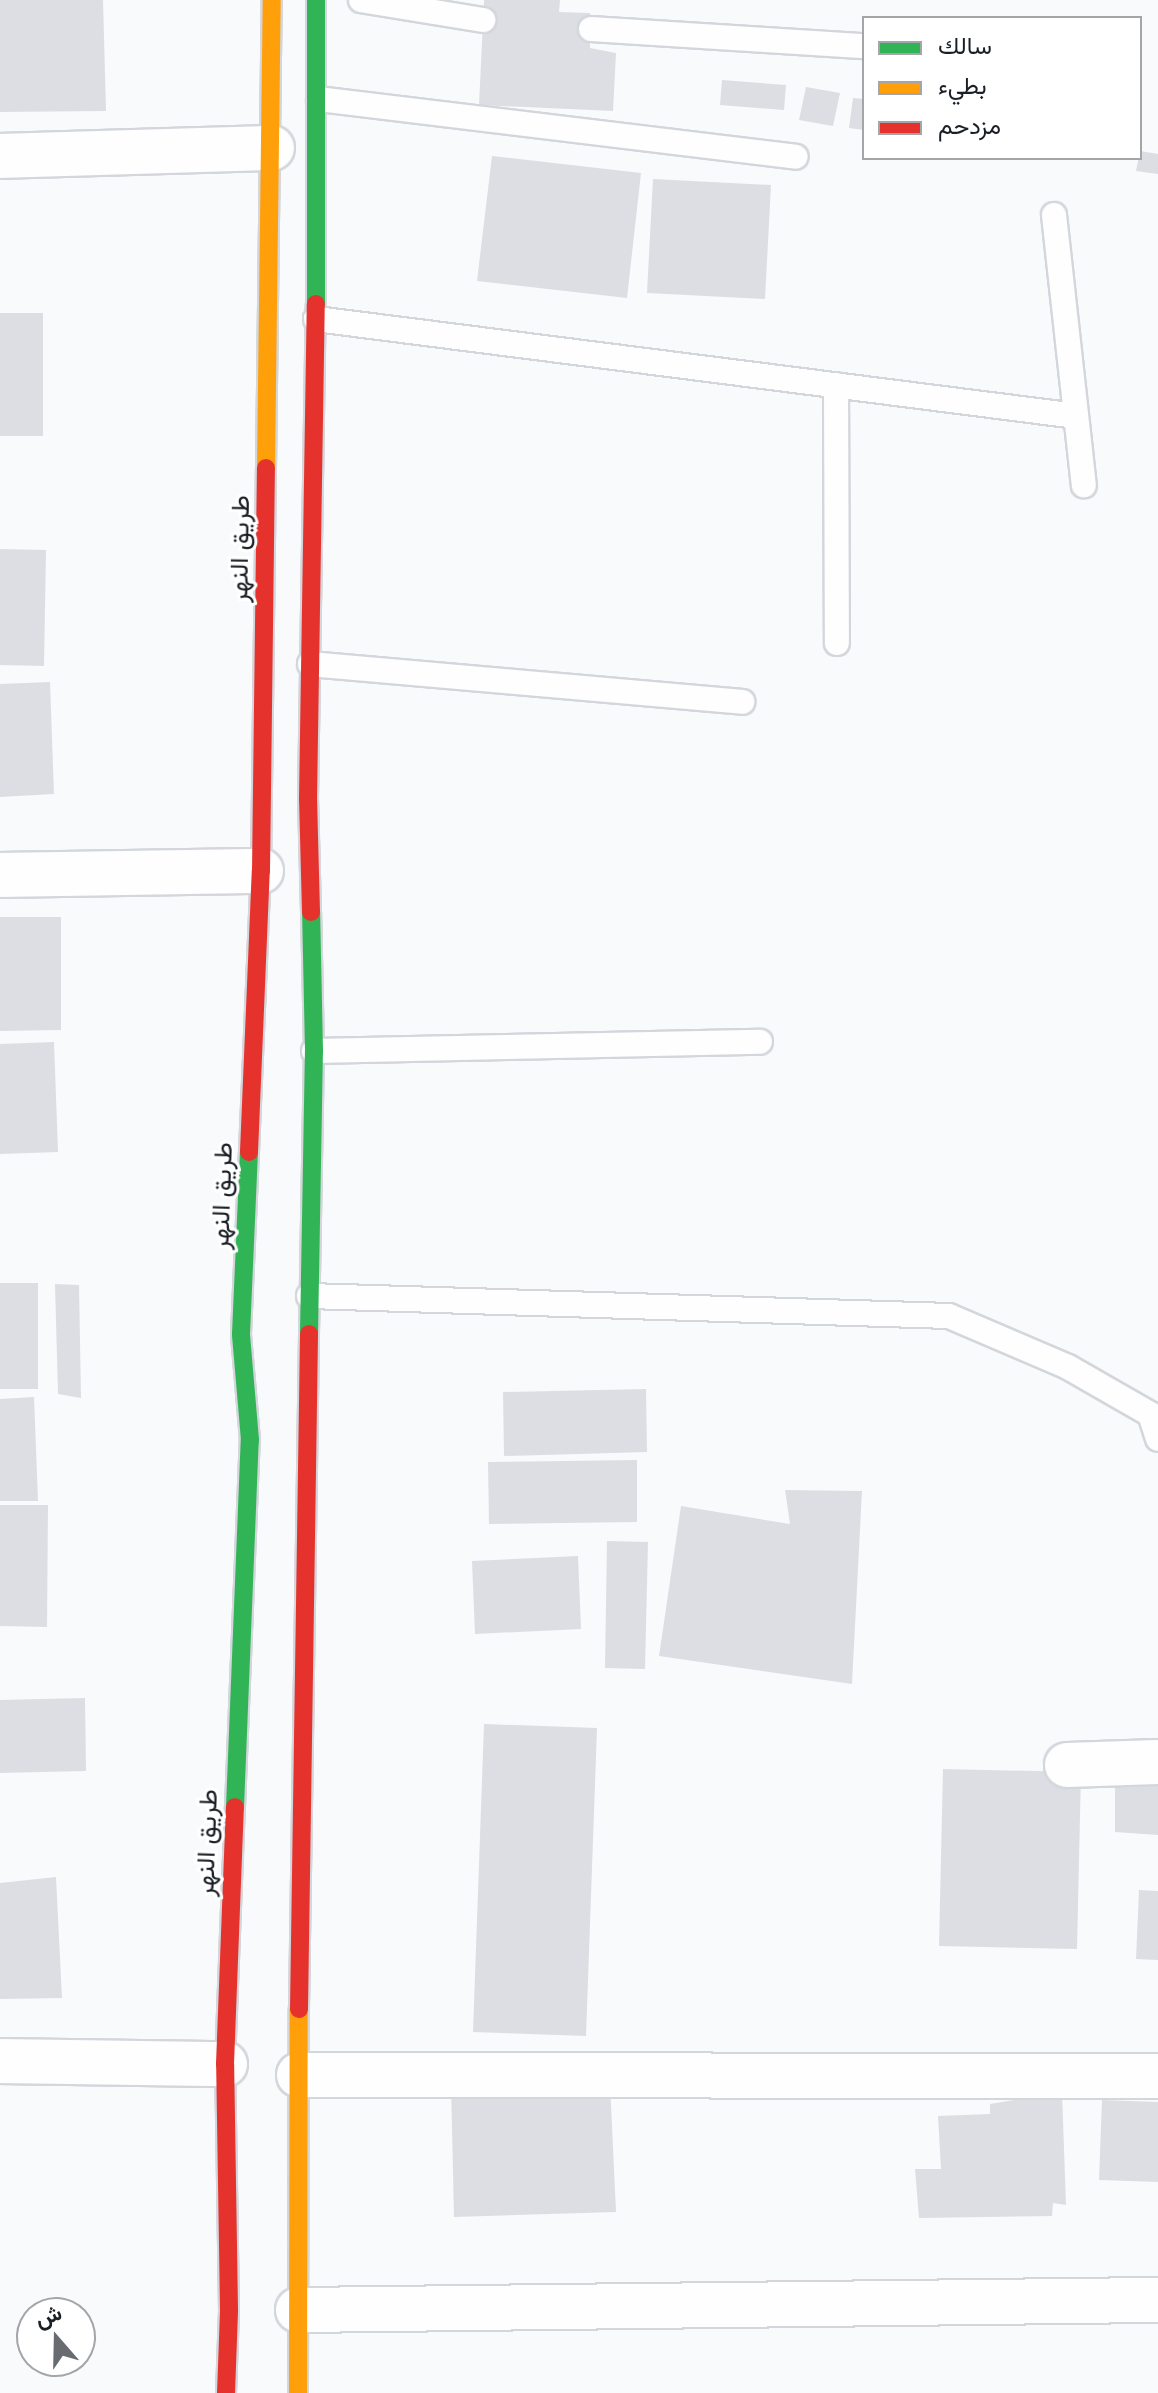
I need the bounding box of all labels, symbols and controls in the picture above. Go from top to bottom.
legend [862,16,1142,160]
text: سالك [938,32,992,59]
text: بطيء [938,72,987,99]
text: مزدحم [938,112,1001,139]
street label: طريق النهر [223,495,257,603]
street label: طريق النهر [205,1142,239,1250]
street label: طريق النهر [190,1789,224,1897]
north arrow [16,2297,96,2377]
text: ش [32,2300,65,2332]

